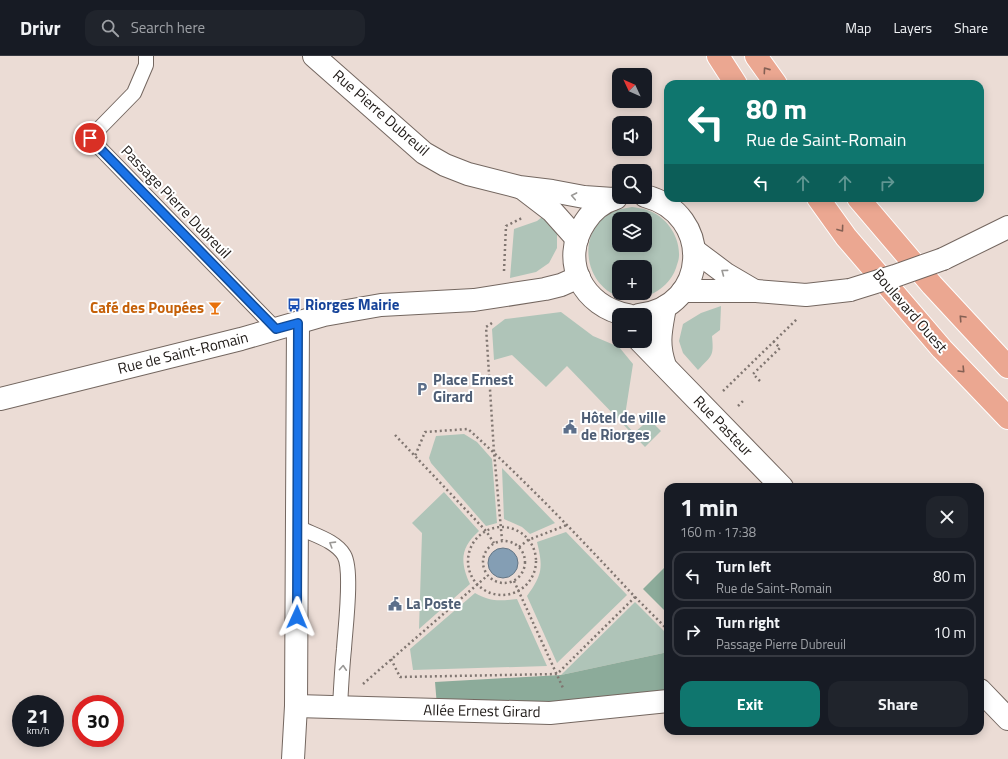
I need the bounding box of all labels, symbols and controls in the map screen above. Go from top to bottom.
search box [85,10,365,46]
text: Drivr [20,13,61,42]
text: Search here [131,16,205,39]
icon: search [99,17,121,39]
text: Map [845,17,871,38]
text: Layers [893,17,932,38]
text: Share [954,17,988,38]
street label: Rue Pierre Dubreuil [328,64,435,161]
one-way arrow [763,67,771,74]
north arrow [612,68,652,108]
map controls [612,68,652,348]
text: 80 m [746,87,807,130]
icon: left [680,96,732,148]
button: sound [612,116,652,156]
pin [73,121,107,155]
text: Rue de Saint-Romain [746,126,906,153]
icon: arrive [79,127,101,149]
street label: Passage Pierre Dubreuil [116,140,237,264]
button: search [612,164,652,204]
icon: left [750,172,772,194]
icon: ahead [792,172,814,194]
icon: ahead [834,172,856,194]
icon: right [876,172,898,194]
one-way arrow [571,192,577,200]
button: layers [612,212,652,252]
one-way arrow [836,225,843,232]
button: + [612,260,652,300]
street label: Boulevard Ouest [867,264,954,358]
one-way arrow [721,270,728,277]
place label: Riorges Mairie [305,293,400,316]
place label: Café des Poupées [90,296,204,319]
bus stop icon: Riorges Mairie [286,297,302,313]
bar icon: Café des Poupées [207,300,223,316]
button: − [612,308,652,348]
one-way arrow [960,316,967,323]
street label: Rue de Saint-Romain [115,325,251,380]
one-way arrow [957,365,965,373]
place label: Place Ernest Girard [433,368,514,408]
parking icon: Place Ernest Girard [414,381,430,397]
street label: Rue Pasteur [688,390,758,461]
place label: Hôtel de ville de Riorges [581,406,666,446]
public building icon: Hôtel de ville de Riorges [562,419,578,435]
text: 1 min [680,489,738,525]
button: close [926,496,968,538]
text: 160 m · 17:38 [680,522,756,542]
one-way arrow [329,542,336,549]
text: Turn left [716,555,771,578]
icon: left [682,565,704,587]
text: 80 m [933,565,966,588]
text: Rue de Saint-Romain [716,578,832,598]
place label: La Poste [406,592,461,615]
position arrow [276,596,318,638]
public building icon: La Poste [387,596,403,612]
text: Turn right [716,611,780,634]
icon: right [682,621,704,643]
text: 10 m [933,621,966,644]
text: Passage Pierre Dubreuil [716,634,846,654]
one-way arrow [338,665,347,671]
button: Exit [680,681,820,727]
button: Share [828,681,968,727]
speed limit sign: 30 [72,695,124,747]
street label: Allée Ernest Girard [423,698,541,723]
text: 21 [27,700,49,731]
text: km/h [27,723,49,738]

